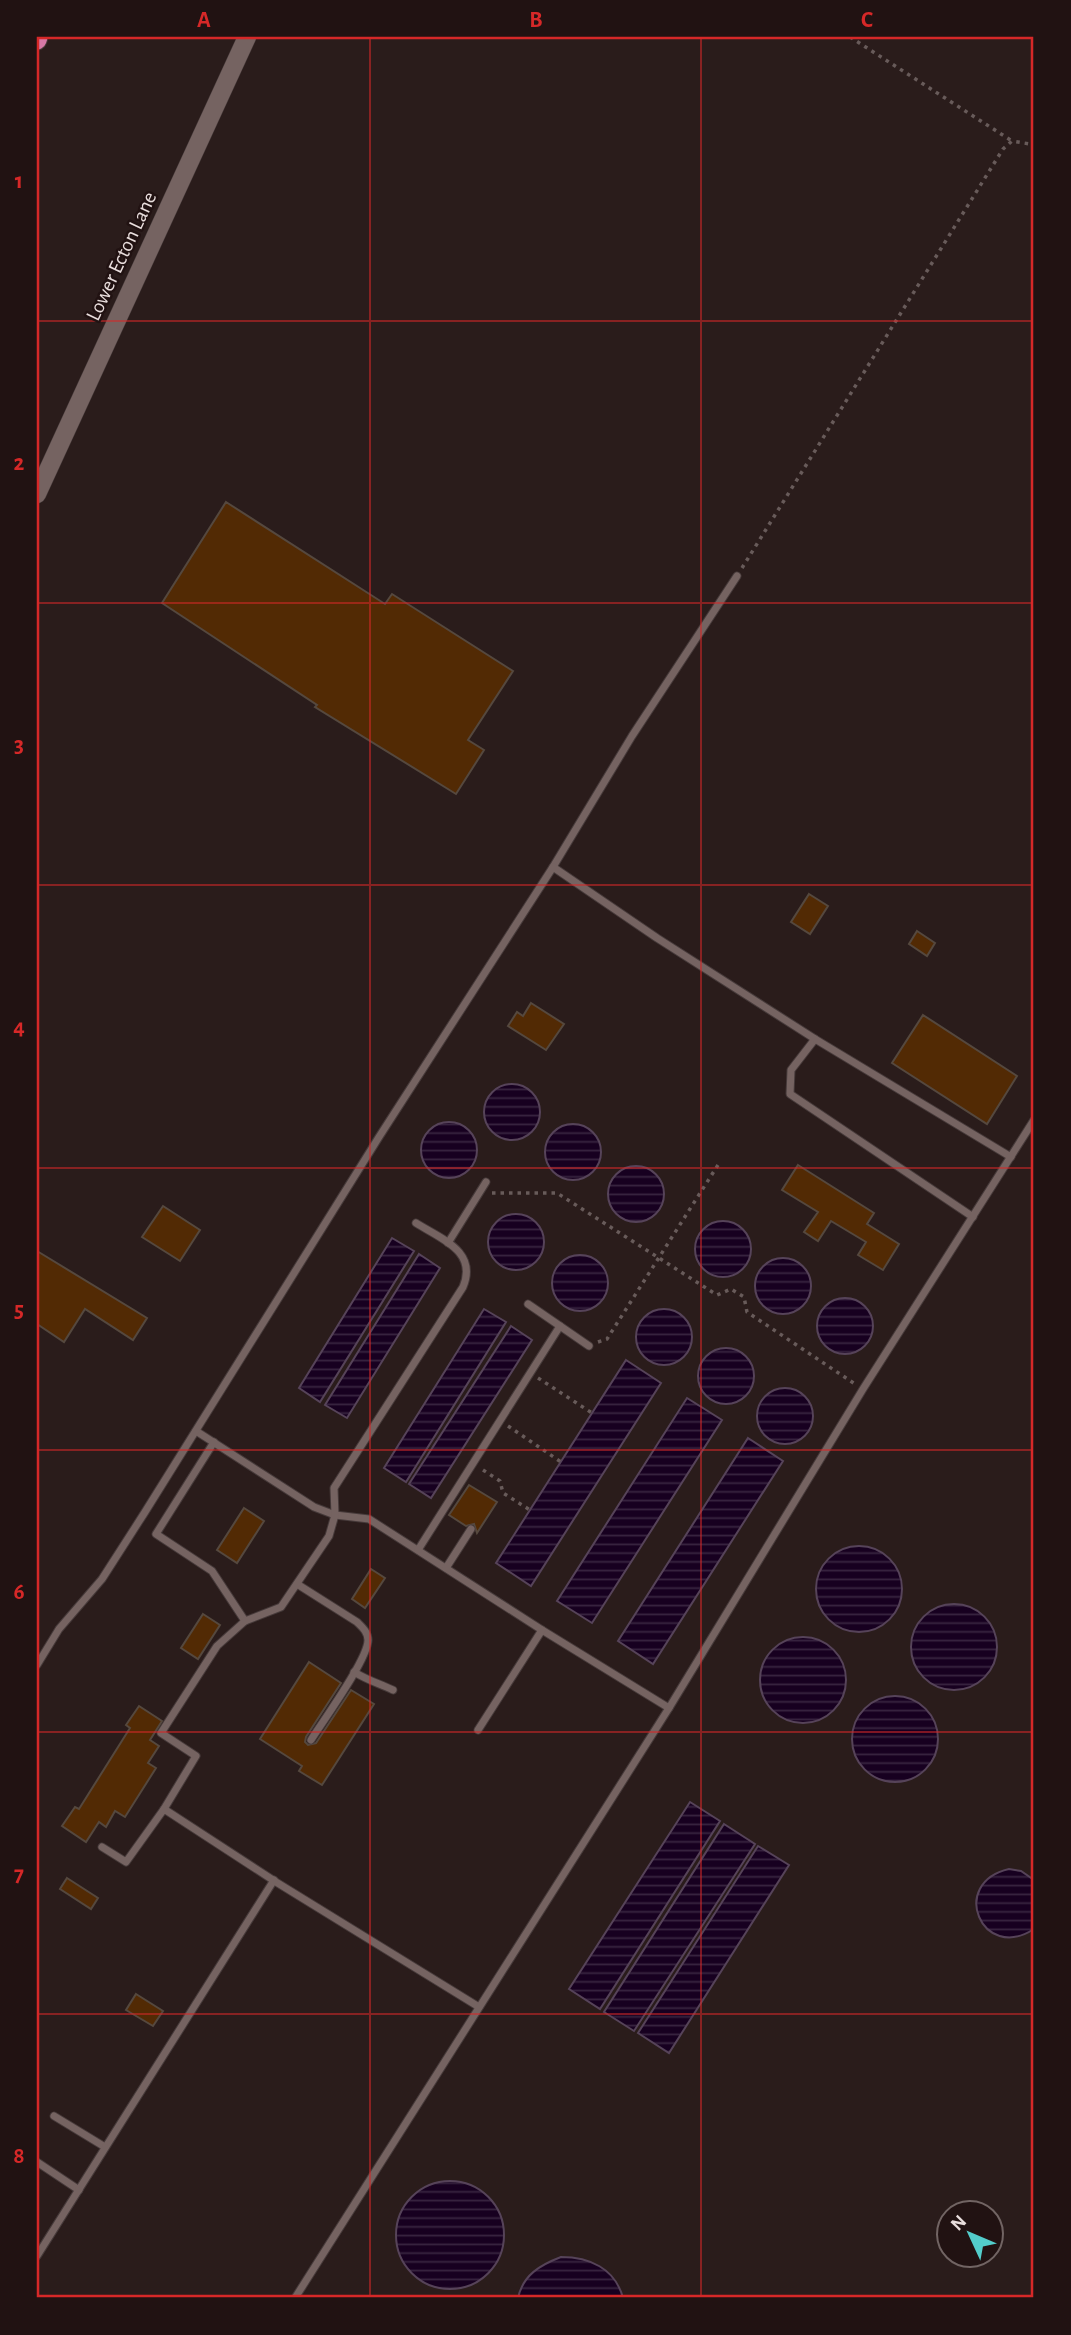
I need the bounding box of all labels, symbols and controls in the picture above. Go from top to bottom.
text: A [197,9,211,32]
text: B [529,9,543,32]
text: C [861,9,873,32]
text: 1 [15,170,23,193]
street label: Lower Ecton Lane [82,189,160,324]
text: 2 [14,452,25,475]
text: 3 [14,734,24,757]
text: 4 [13,1016,25,1039]
text: 5 [14,1299,24,1322]
text: 6 [13,1581,25,1604]
text: 7 [14,1863,24,1886]
text: 8 [13,2145,25,2168]
north arrow [934,2198,1004,2268]
text: N [947,2212,970,2235]

